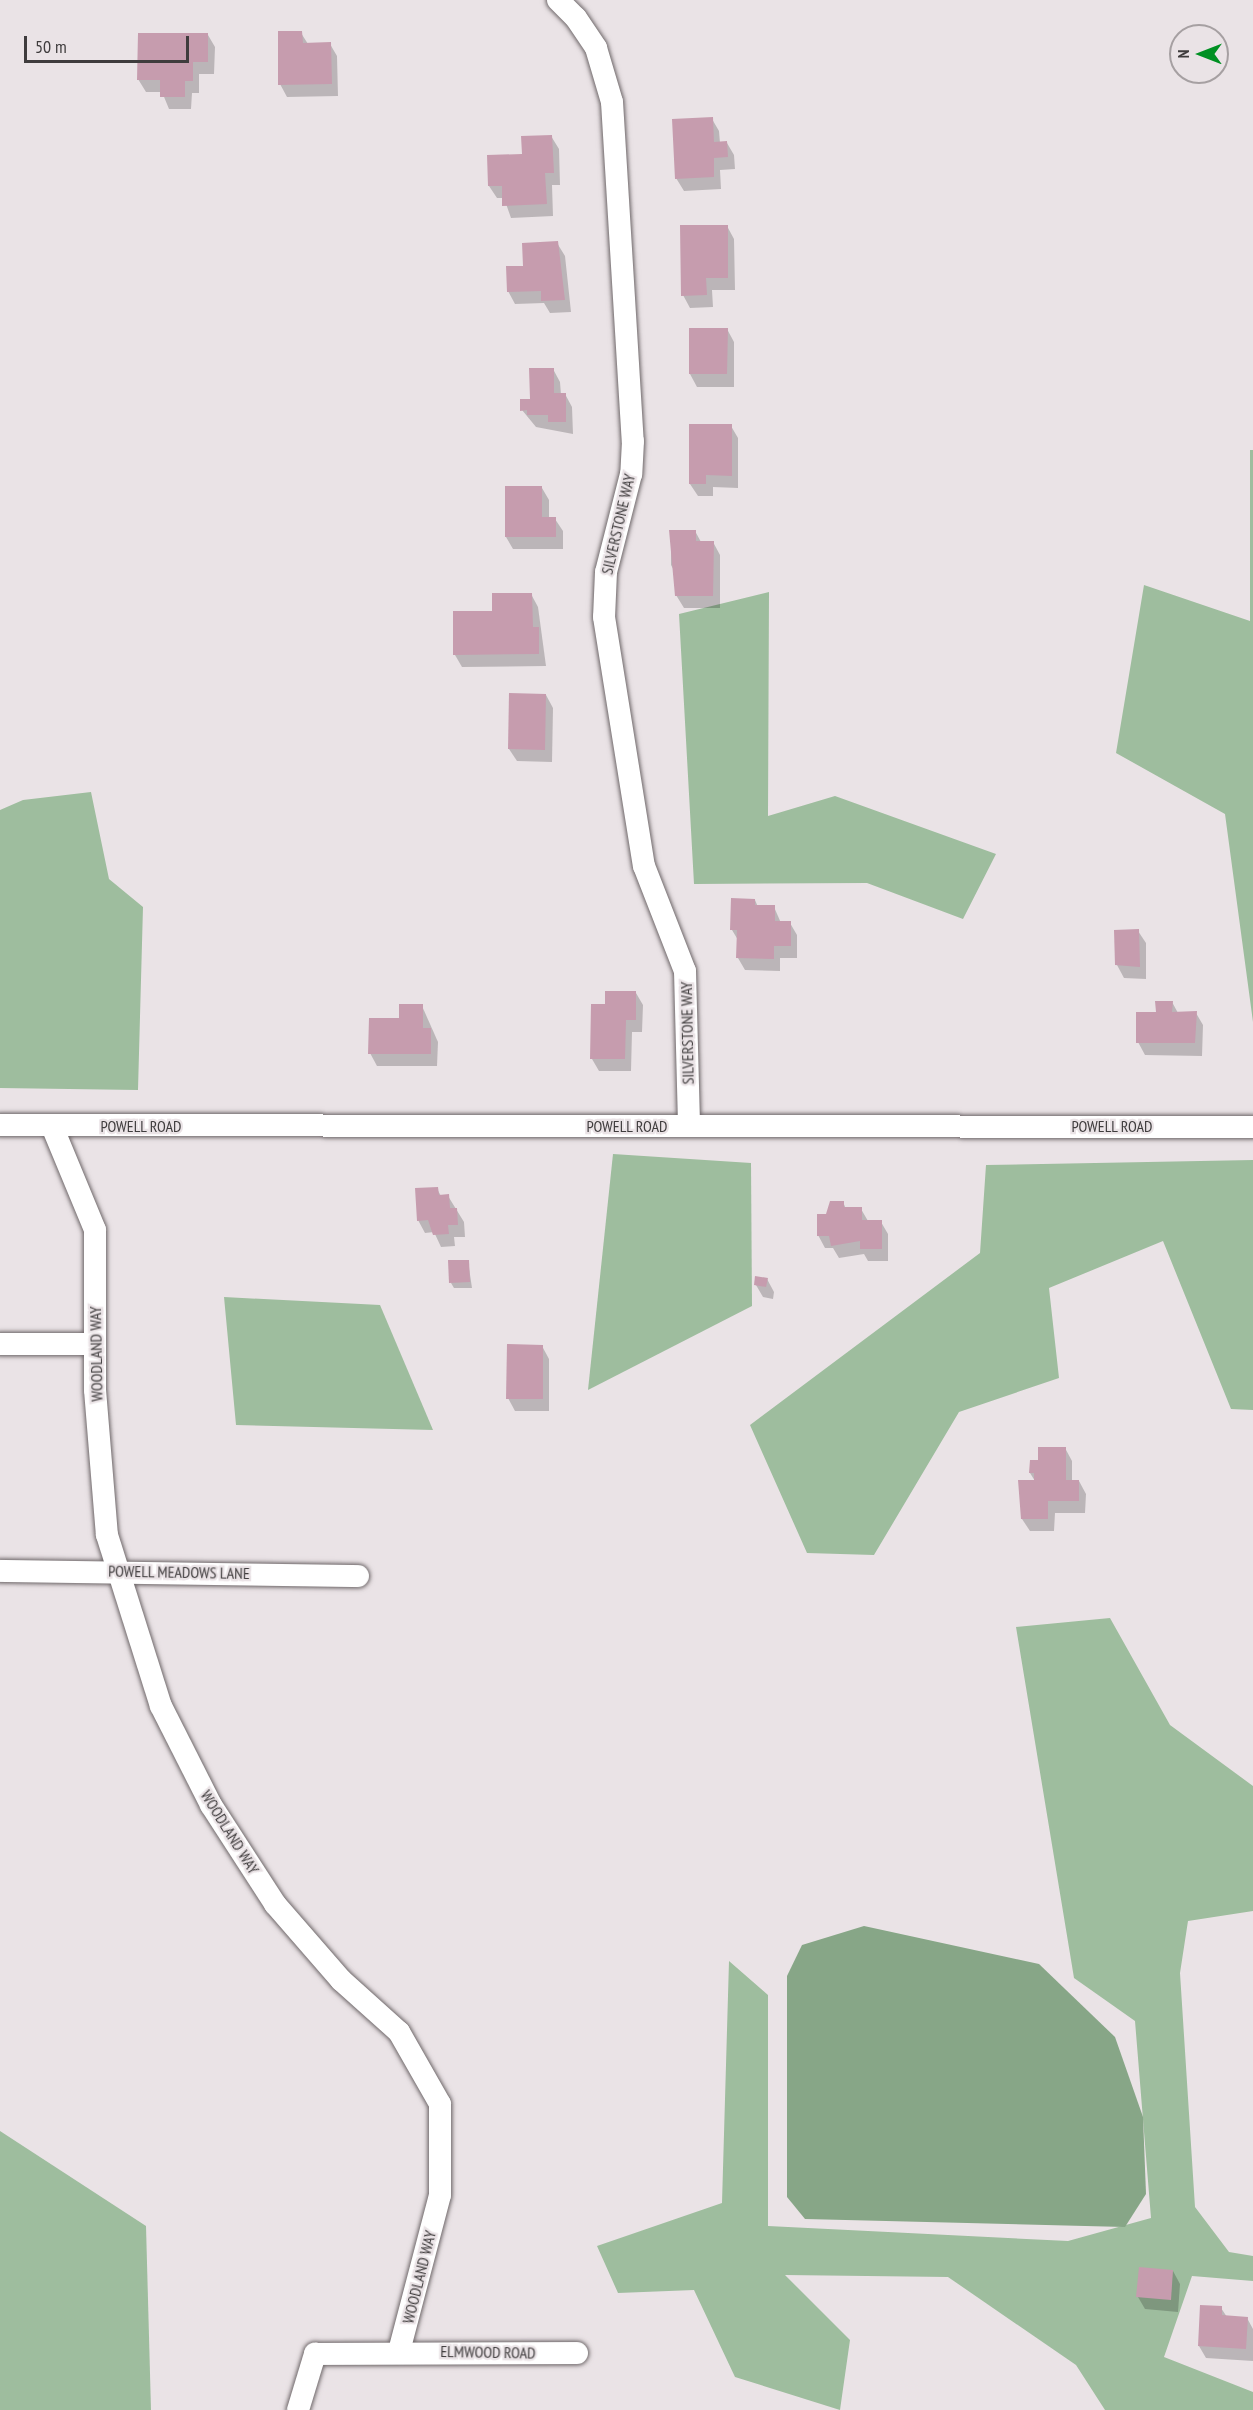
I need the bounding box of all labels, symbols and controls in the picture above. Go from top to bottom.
scale bar [27,24,192,62]
north arrow [1169,24,1229,84]
text: 50 m [35,35,67,58]
text: N [1173,50,1193,58]
street label: SILVERSTONE WAY [597,472,639,576]
street label: SILVERSTONE WAY [677,981,697,1085]
street label: POWELL ROAD [100,1116,182,1136]
street label: POWELL ROAD [586,1116,668,1136]
street label: POWELL ROAD [1071,1116,1153,1136]
street label: WOODLAND WAY [86,1306,106,1402]
street label: POWELL MEADOWS LANE [108,1561,250,1583]
street label: WOODLAND WAY [197,1786,263,1878]
street label: WOODLAND WAY [398,2228,440,2326]
street label: ELMWOOD ROAD [440,2342,536,2362]

